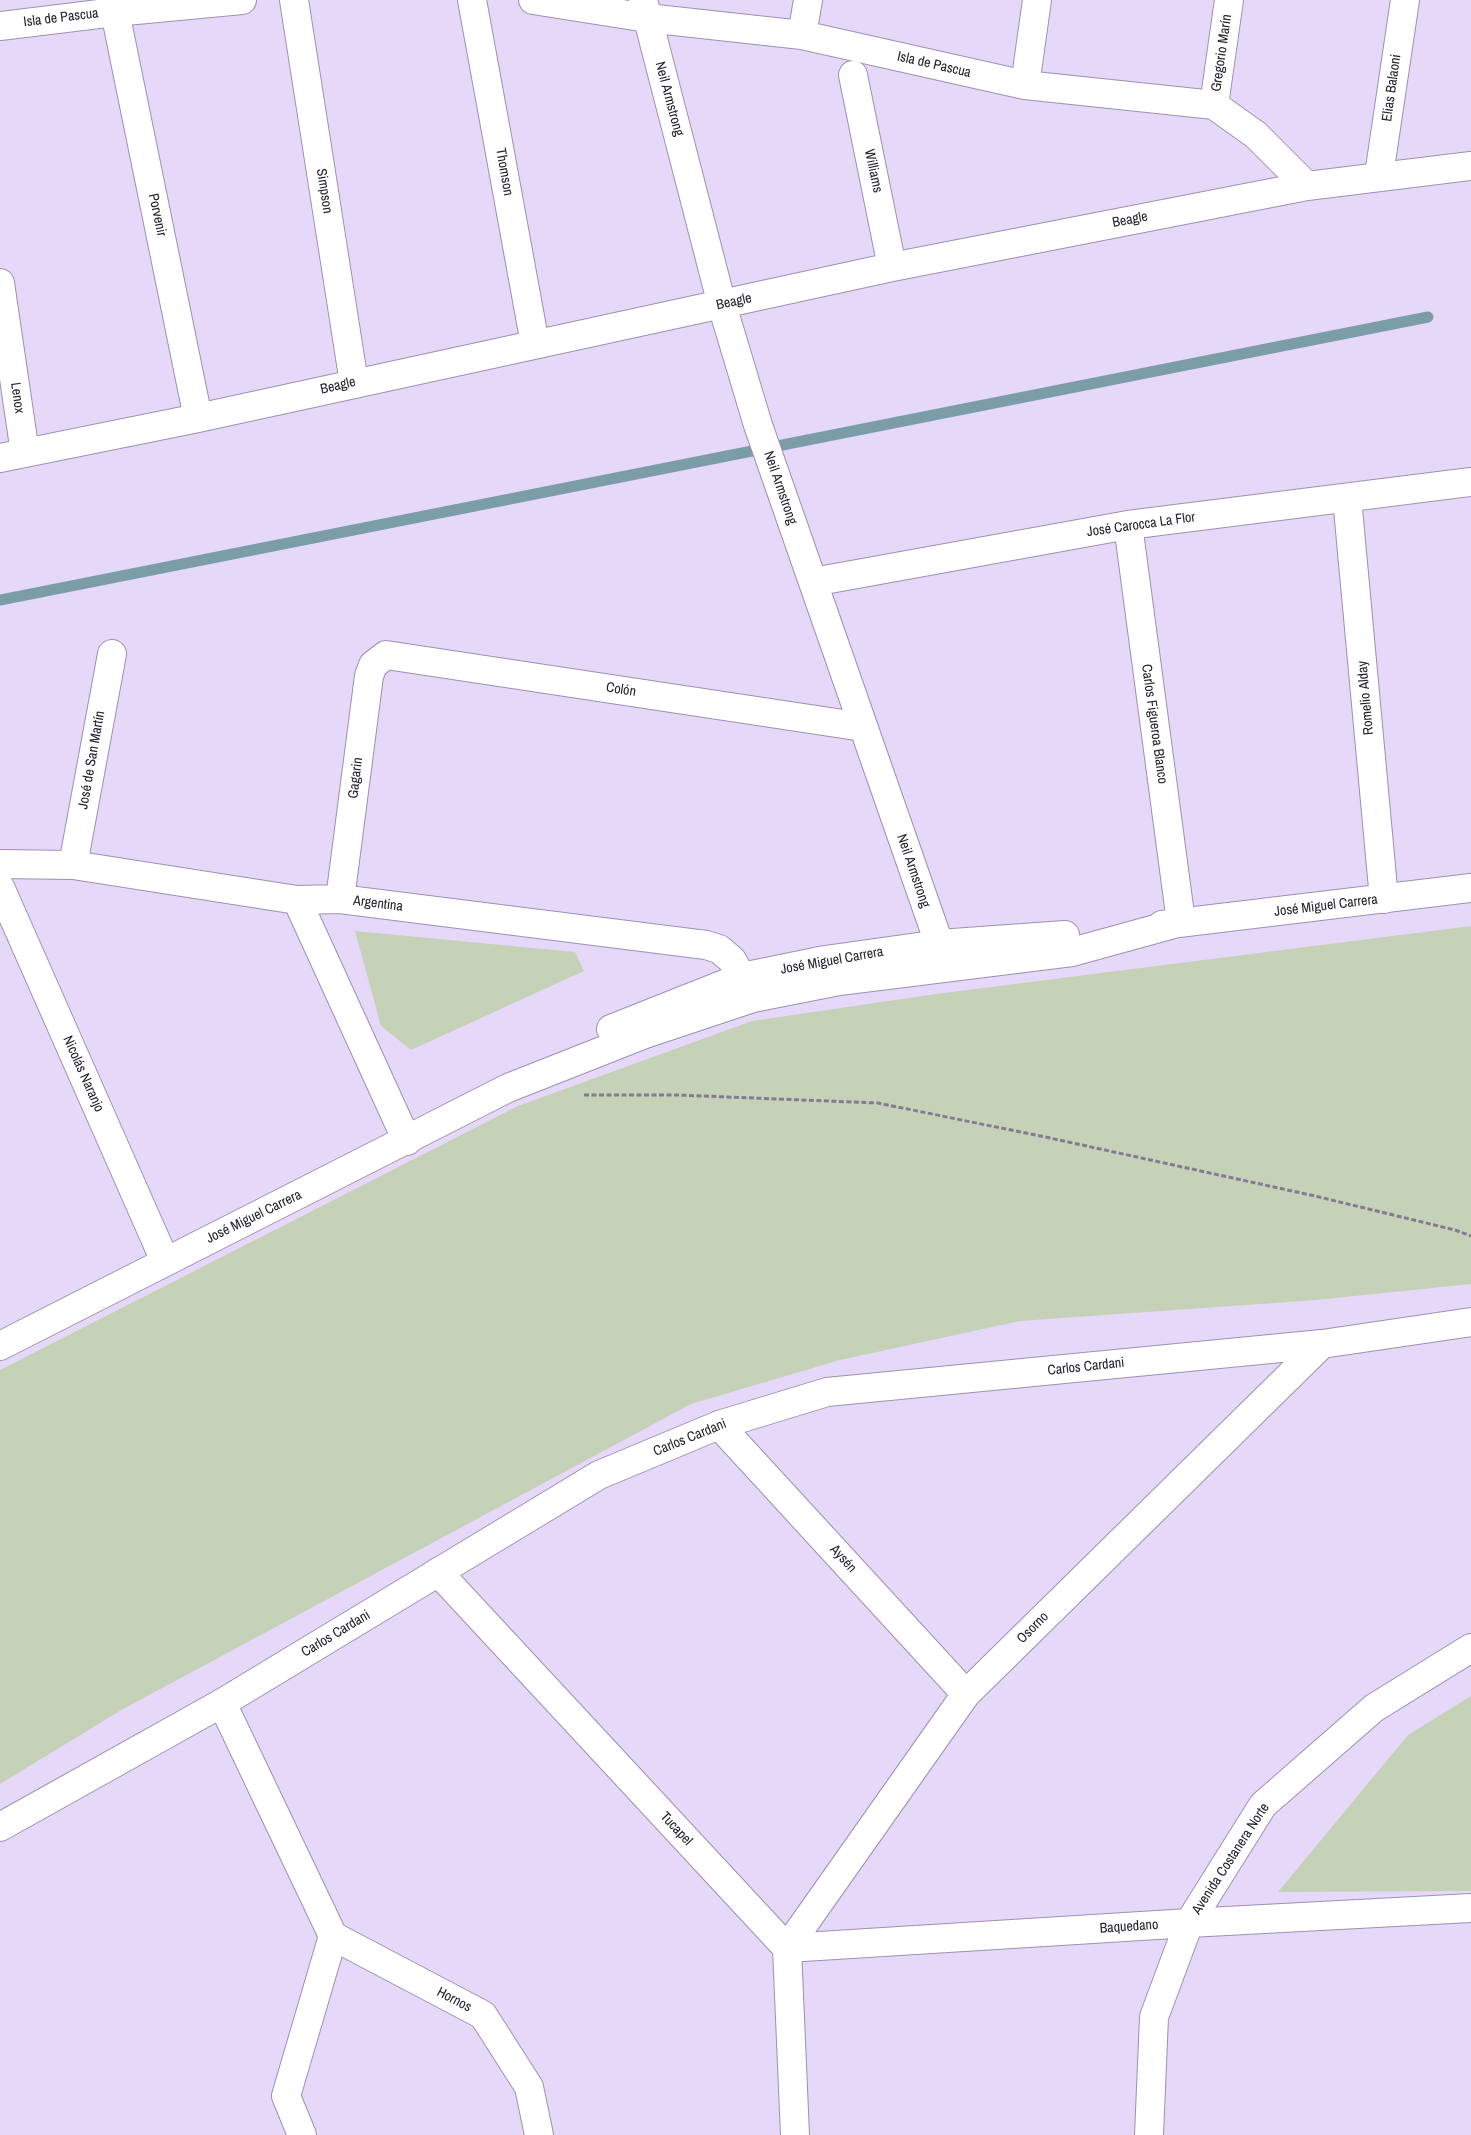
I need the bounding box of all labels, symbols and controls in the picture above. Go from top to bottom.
street label: Isla de Pascua [23,5,99,31]
street label: Gregorio Marín [1208,13,1236,93]
street label: Isla de Pascua [895,48,973,82]
street label: Elias Balaoni [1379,53,1405,123]
street label: Neil Armstrong [651,60,687,138]
street label: Thomson [492,147,516,197]
street label: Williams [860,148,886,194]
street label: Simpson [312,167,336,215]
street label: Porvenir [144,192,170,238]
street label: Beagle [1111,208,1149,232]
street label: Beagle [715,290,753,314]
street label: Beagle [319,374,357,398]
street label: Lenox [7,381,27,415]
street label: Neil Armstrong [760,449,800,527]
street label: José Carocca La Flor [1086,509,1196,541]
street label: Romelio Alday [1354,660,1378,736]
street label: Carlos Figueroa Blanco [1137,663,1171,785]
street label: Colón [605,679,637,701]
street label: José de San Martín [75,710,109,810]
street label: Gagarin [345,756,367,800]
street label: Neil Armstrong [893,832,933,910]
street label: José Miguel Carrera [1273,891,1379,921]
street label: Argentina [352,893,404,915]
street label: José Miguel Carrera [779,944,885,978]
street label: Nicolás Naranjo [59,1033,107,1115]
street label: José Miguel Carrera [204,1187,304,1247]
street label: Carlos Cardani [1047,1355,1125,1379]
street label: Carlos Cardani [651,1416,729,1460]
street label: Aysén [826,1542,860,1576]
street label: Carlos Cardani [299,1607,373,1661]
street label: Osorno [1014,1609,1052,1647]
street label: Avenida Costanera Norte [1189,1800,1273,1918]
street label: Tucapel [656,1809,696,1849]
street label: Baquedano [1099,1917,1159,1937]
street label: Hornos [434,1984,474,2016]

